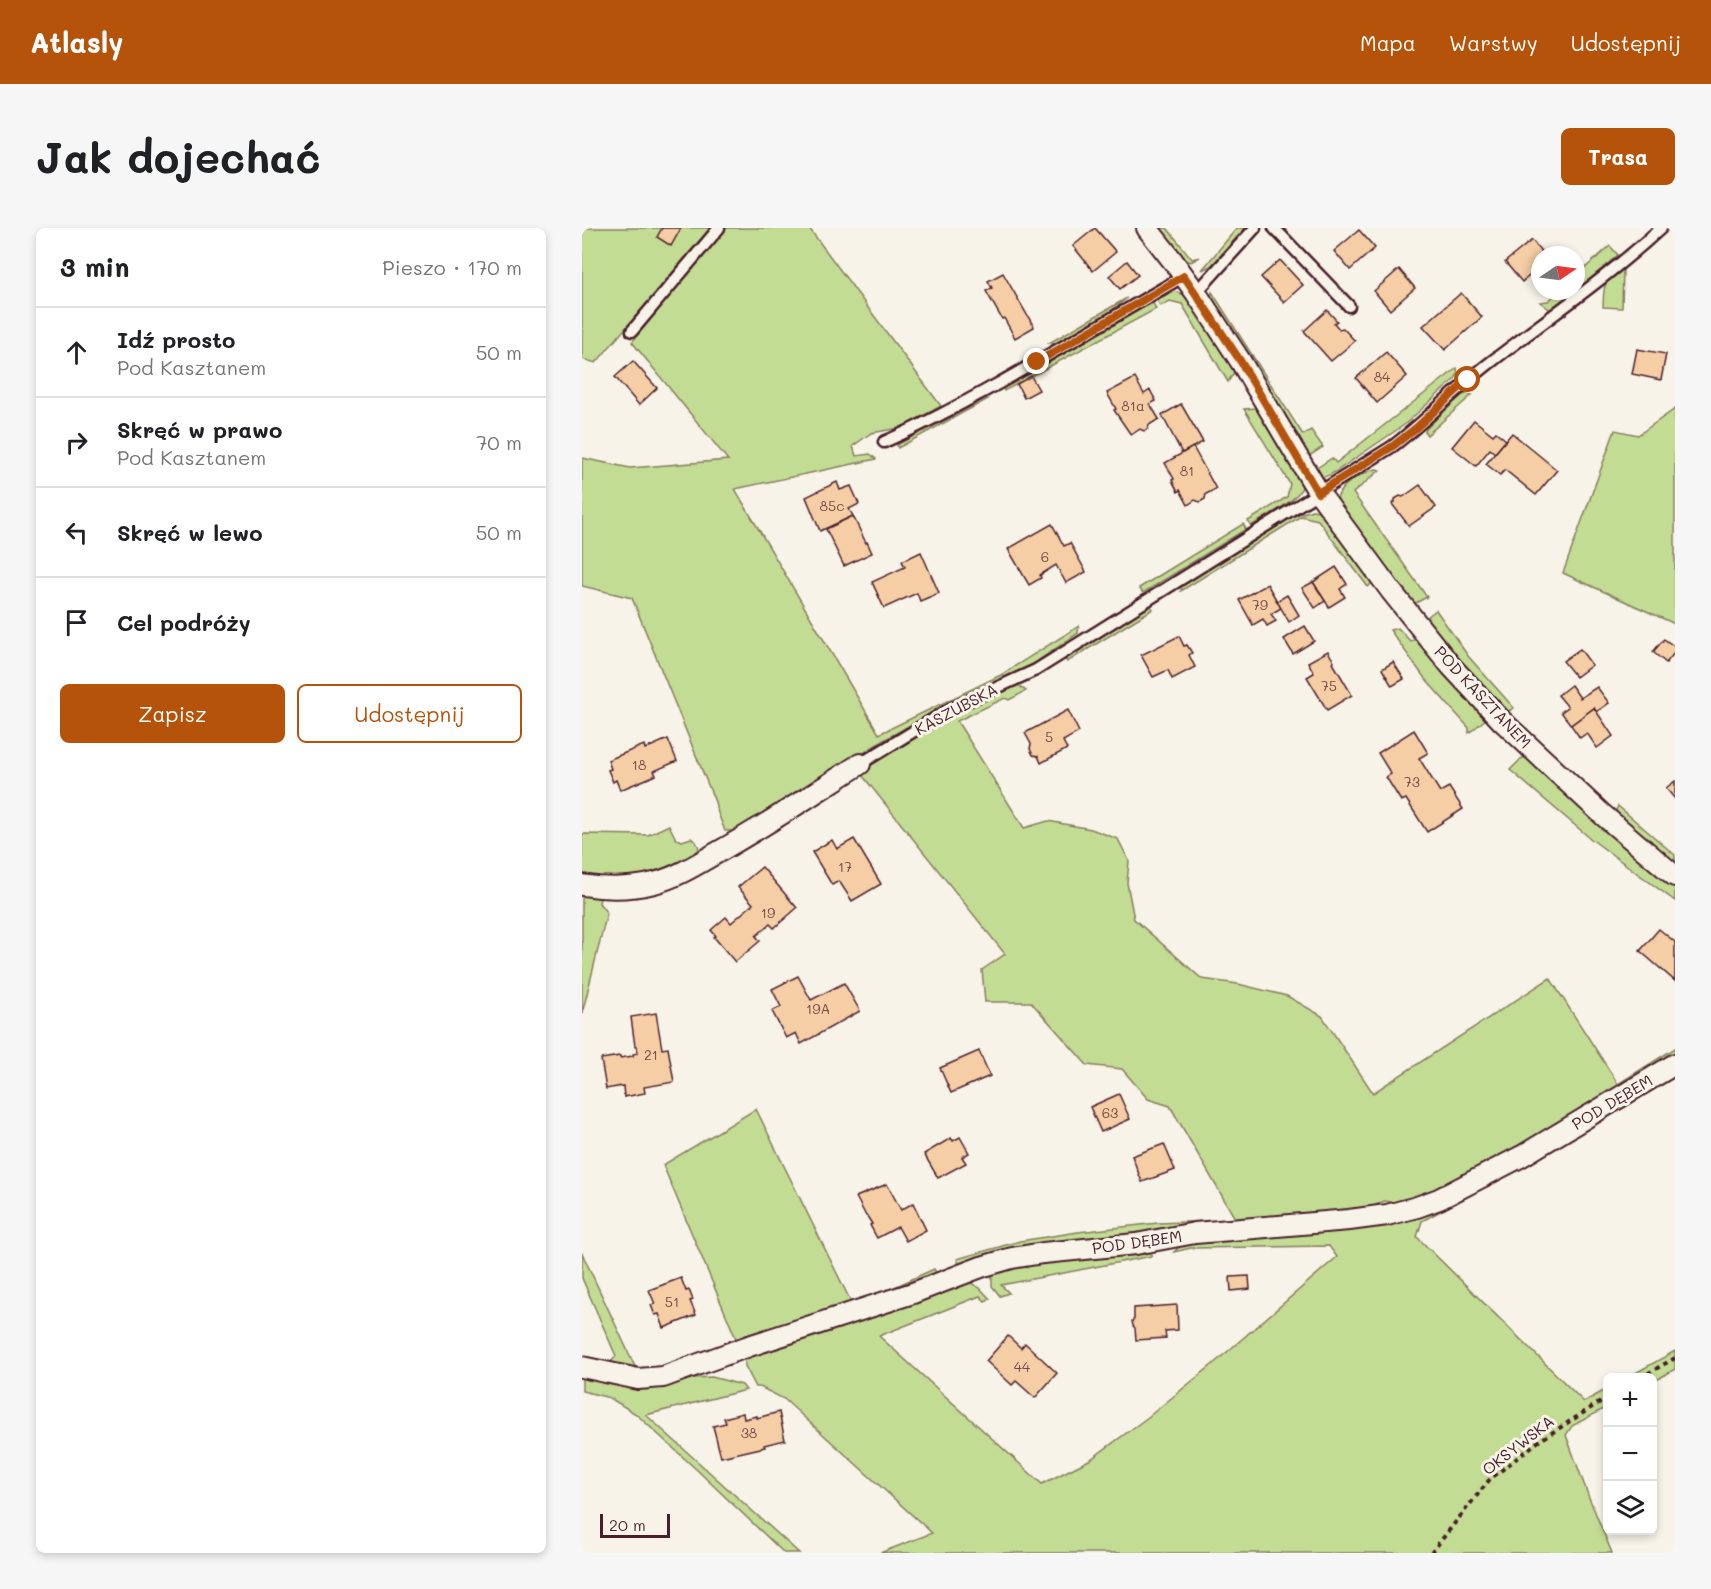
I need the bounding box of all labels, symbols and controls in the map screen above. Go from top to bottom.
text: Atlasly [30,24,124,60]
text: Mapa [1360,29,1416,56]
text: Warstwy [1449,29,1538,56]
text: Udostępnij [1571,29,1681,56]
button: Trasa [1561,128,1675,185]
text: Jak dojechać [36,129,321,184]
north arrow [1531,246,1585,300]
text: 3 min [60,250,129,284]
text: Pieszo · 170 m [382,254,522,280]
text: Idź prosto [117,325,235,354]
icon: ahead [60,336,93,369]
text: 50 m [476,339,522,365]
route end [1023,348,1049,374]
text: Pod Kasztanem [117,354,266,380]
route start [1454,366,1480,392]
house number: 84 [1374,367,1391,386]
house number: 81a [1121,396,1145,415]
text: Skręć w prawo [117,415,282,444]
icon: right [60,426,93,459]
text: 70 m [476,429,522,455]
text: Pod Kasztanem [117,444,266,470]
house number: 81 [1180,461,1194,480]
house number: 85c [820,496,844,515]
icon: left [60,516,93,549]
text: Skręć w lewo [117,518,263,547]
text: 50 m [476,519,522,545]
house number: 6 [1041,547,1049,566]
house number: 79 [1252,595,1268,614]
icon: arrive [60,606,93,639]
text: Cel podróży [117,608,251,637]
street label: POD KASZTANEM [1430,641,1536,752]
house number: 75 [1321,676,1337,695]
street label: KASZUBSKA [911,678,1001,739]
button: Zapisz [60,684,285,743]
button: Udostępnij [297,684,522,743]
house number: 5 [1045,727,1053,746]
house number: 18 [632,755,646,774]
house number: 73 [1404,772,1420,791]
house number: 17 [838,857,852,876]
house number: 19 [761,903,775,922]
house number: 19A [806,999,830,1018]
house number: 21 [644,1045,658,1064]
street label: POD DĘBEM [1568,1069,1656,1134]
house number: 63 [1102,1103,1118,1122]
street label: POD DĘBEM [1091,1225,1183,1258]
house number: 51 [665,1292,679,1311]
house number: 44 [1014,1357,1031,1376]
map controls [1603,1373,1657,1535]
button: + [1603,1373,1657,1427]
street label: OKSYWSKA [1477,1410,1558,1479]
house number: 38 [741,1423,757,1442]
button: − [1603,1427,1657,1481]
button: layers [1603,1481,1657,1535]
scale bar [600,1511,670,1538]
text: 20 m [609,1514,646,1535]

